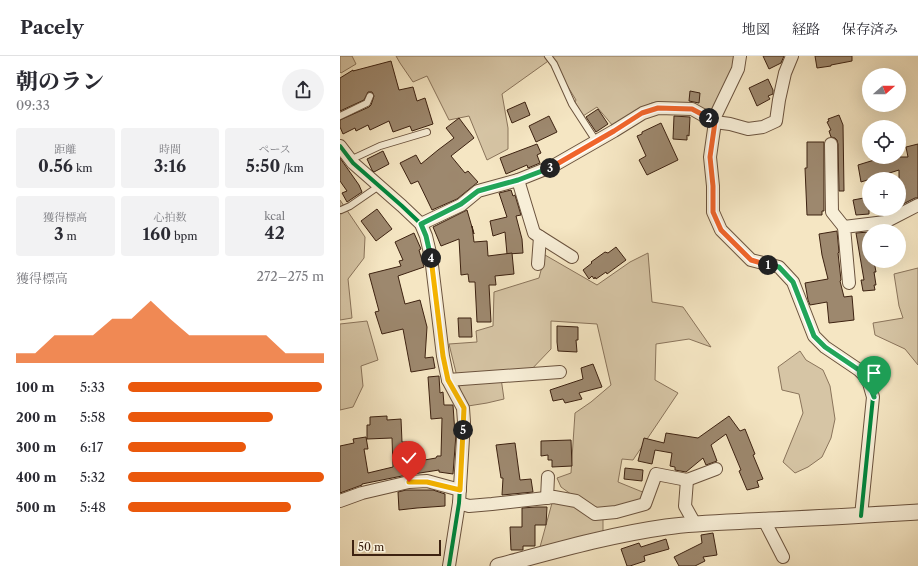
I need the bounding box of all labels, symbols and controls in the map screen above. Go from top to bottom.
text: Pacely [20,16,84,39]
text: 地図 [742,20,770,38]
text: 経路 [792,20,820,38]
text: 保存済み [842,20,898,38]
text: 朝のラン [16,68,104,95]
north arrow [862,68,906,112]
map controls [862,68,906,268]
button: share [282,69,324,111]
text: 09:33 [16,97,50,113]
pin: 2 [699,108,719,128]
text: 2 [706,111,712,125]
button: locate [862,120,906,164]
text: 距離 [54,142,76,156]
text: 時間 [159,142,181,156]
text: ペース [258,142,291,156]
text: 0.56 [38,156,73,176]
text: 3:16 [154,156,186,176]
text: 5:50 [246,156,280,176]
pin: 3 [540,158,560,178]
text: km [73,161,93,175]
text: /km [280,161,304,175]
text: 3 [547,161,553,175]
button: + [862,172,906,216]
text: kcal [264,209,285,223]
text: 獲得標高 [43,210,87,224]
text: 心拍数 [153,210,186,224]
text: 42 [265,223,285,243]
text: 3 [54,224,64,244]
text: 160 [142,224,171,244]
button: − [862,224,906,268]
text: m [64,229,77,243]
text: bpm [171,229,198,243]
pin: 4 [421,248,441,268]
text: 4 [428,251,434,265]
pin: 1 [758,255,778,275]
text: 1 [766,258,770,272]
text: 272–275 m [256,268,324,284]
text: 獲得標高 [16,270,68,286]
pin [857,356,891,397]
icon: arrive [863,362,885,384]
text: 100 m [16,379,55,395]
text: 5:33 [80,379,105,395]
text: 200 m [16,409,56,425]
text: 5:58 [80,409,105,425]
pin: 5 [453,420,473,440]
text: 5 [460,423,466,437]
text: 300 m [16,439,56,455]
text: 6:17 [80,439,103,455]
pin [392,441,426,482]
icon: check [398,447,420,469]
text: 400 m [16,469,56,485]
text: 5:32 [80,469,105,485]
text: 500 m [16,499,56,515]
text: 5:48 [80,499,106,515]
scale bar [352,538,441,557]
text: 50 m [358,540,384,554]

